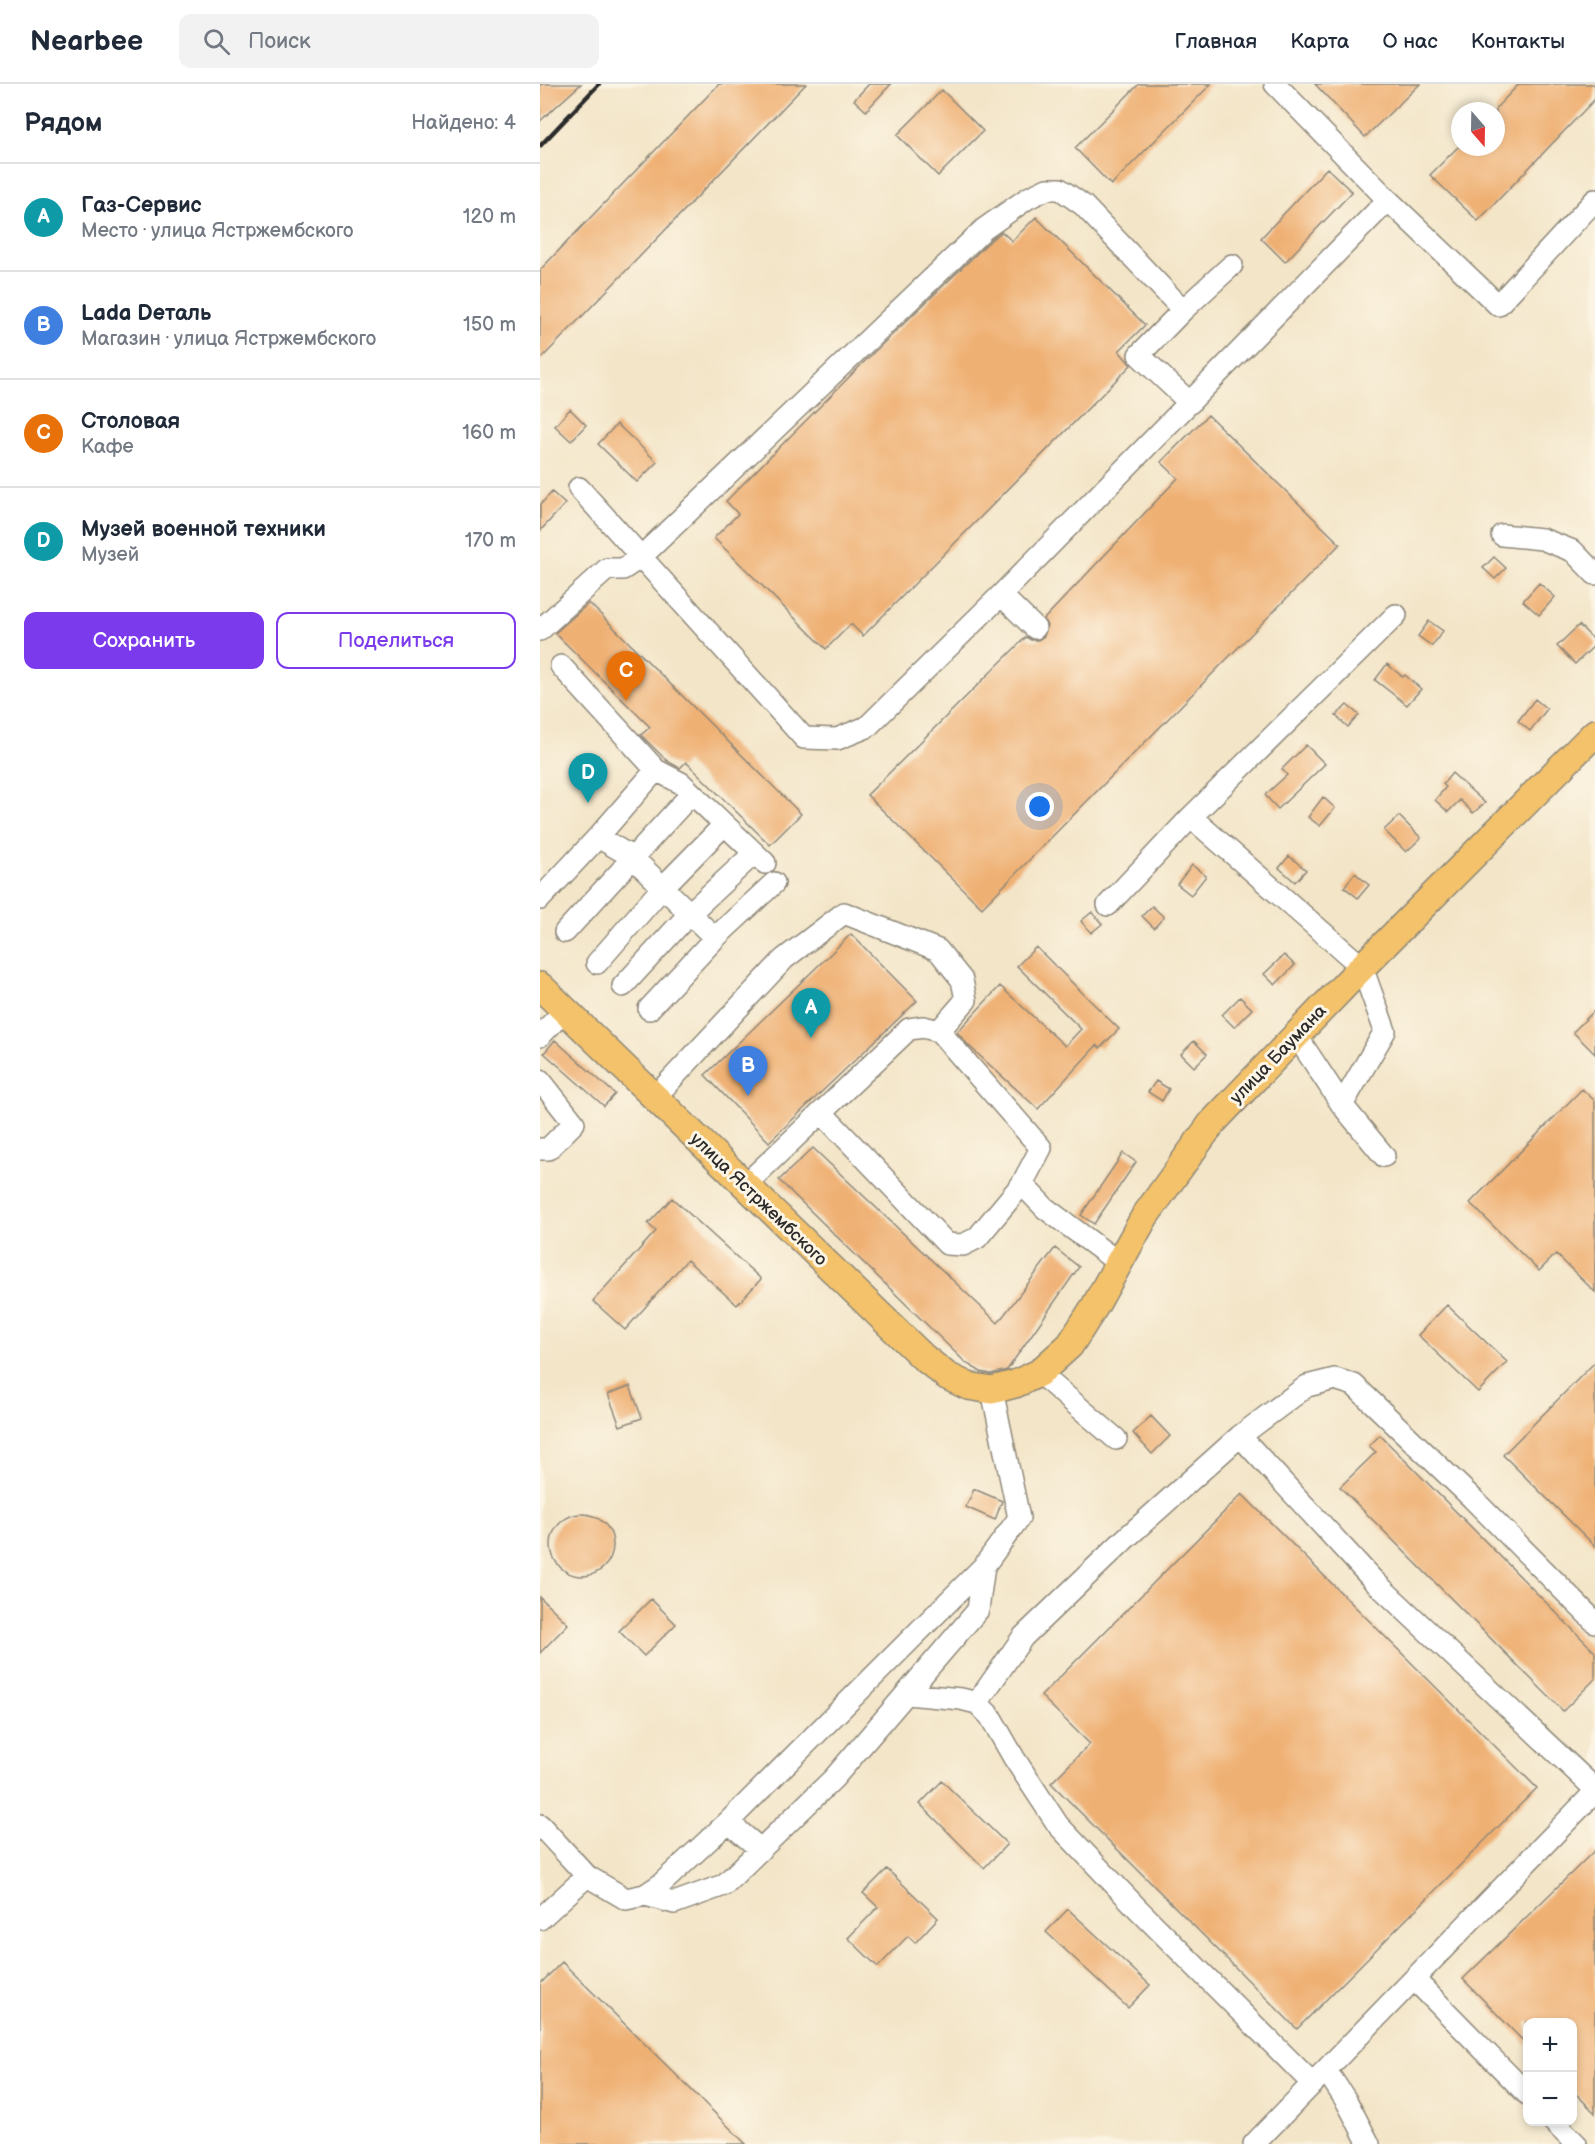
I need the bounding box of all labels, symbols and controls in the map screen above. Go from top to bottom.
search box [179,14,599,68]
text: Nearbee [30,25,143,58]
icon: search [200,25,233,58]
text: Поиск [248,28,311,55]
text: Главная [1174,29,1257,54]
text: Карта [1290,29,1349,54]
text: О нас [1382,29,1438,54]
text: Контакты [1471,29,1565,54]
north arrow [1451,102,1505,156]
text: Рядом [24,108,102,139]
text: Найдено: 4 [411,111,516,135]
text: Газ-Сервис [81,192,202,219]
text: A [37,205,50,229]
text: 120 m [463,205,516,229]
text: Место · улица Ястржембского [81,219,353,243]
text: Lada Dеталь [81,300,211,327]
text: B [36,313,51,337]
text: 150 m [463,313,516,337]
text: Магазин · улица Ястржембского [81,327,376,351]
text: Столовая [81,408,180,435]
text: C [36,421,51,445]
text: 160 m [462,421,516,445]
text: Кафе [81,435,134,459]
text: Музей военной техники [81,516,326,543]
text: D [37,529,50,553]
text: 170 m [465,529,516,553]
text: Музей [81,543,139,567]
button: Сохранить [24,612,264,669]
button: Поделиться [276,612,516,669]
pin: C [606,652,646,701]
pin: D [568,754,608,803]
your location [1025,792,1054,821]
pin: A [792,988,830,1038]
street label: улица Баумана [1226,1000,1331,1108]
pin: B [728,1046,768,1096]
street label: улица Ястржембского [686,1129,831,1270]
map controls [1523,2018,1577,2126]
button: + [1523,2018,1577,2072]
button: − [1523,2072,1577,2126]

